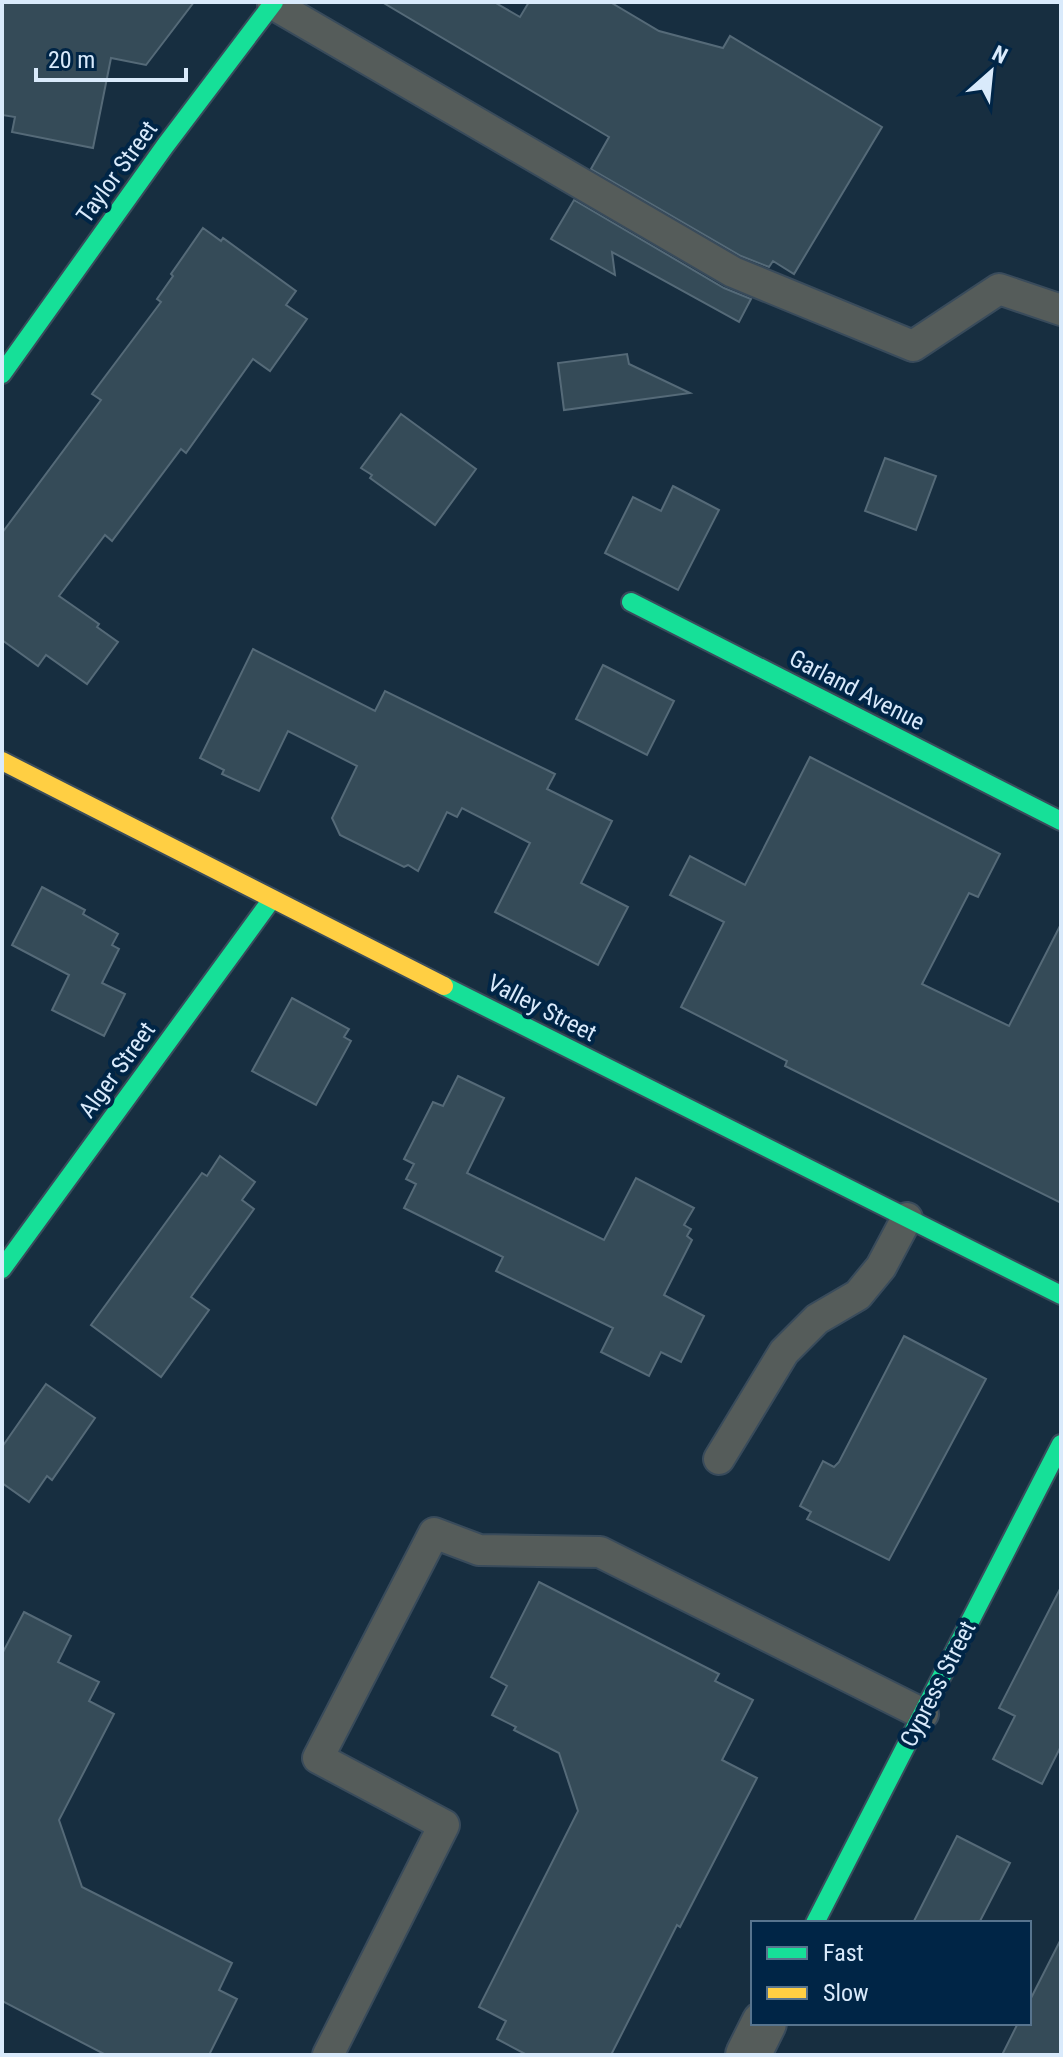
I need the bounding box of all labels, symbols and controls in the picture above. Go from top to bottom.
scale bar [36,32,186,82]
north arrow [951,32,1031,112]
text: N [988,40,1012,69]
text: 20 m [48,46,95,74]
street label: Taylor Street [71,116,163,228]
street label: Garland Avenue [785,644,929,736]
street label: Valley Street [483,969,601,1047]
street label: Alger Street [73,1017,161,1123]
street label: Cypress Street [894,1616,982,1752]
legend [751,1921,1031,2025]
text: Fast [823,1939,864,1967]
text: Slow [823,1979,869,2007]

